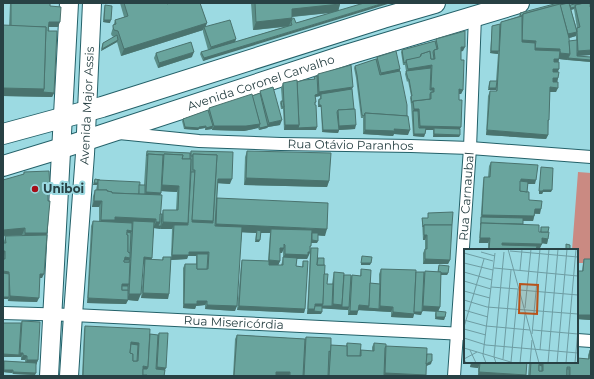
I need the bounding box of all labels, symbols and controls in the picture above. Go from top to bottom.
street label: Avenida Major Assis [76,46,97,165]
street label: Avenida Coronel Carvalho [185,51,336,113]
street label: Rua Otávio Paranhos [288,136,414,153]
street label: Rua Carnaubal [456,151,477,241]
place label: Uniboi [43,181,84,196]
marker: Uniboi [30,184,40,194]
inset map [464,249,578,363]
street label: Rua Misericórdia [183,312,284,332]

